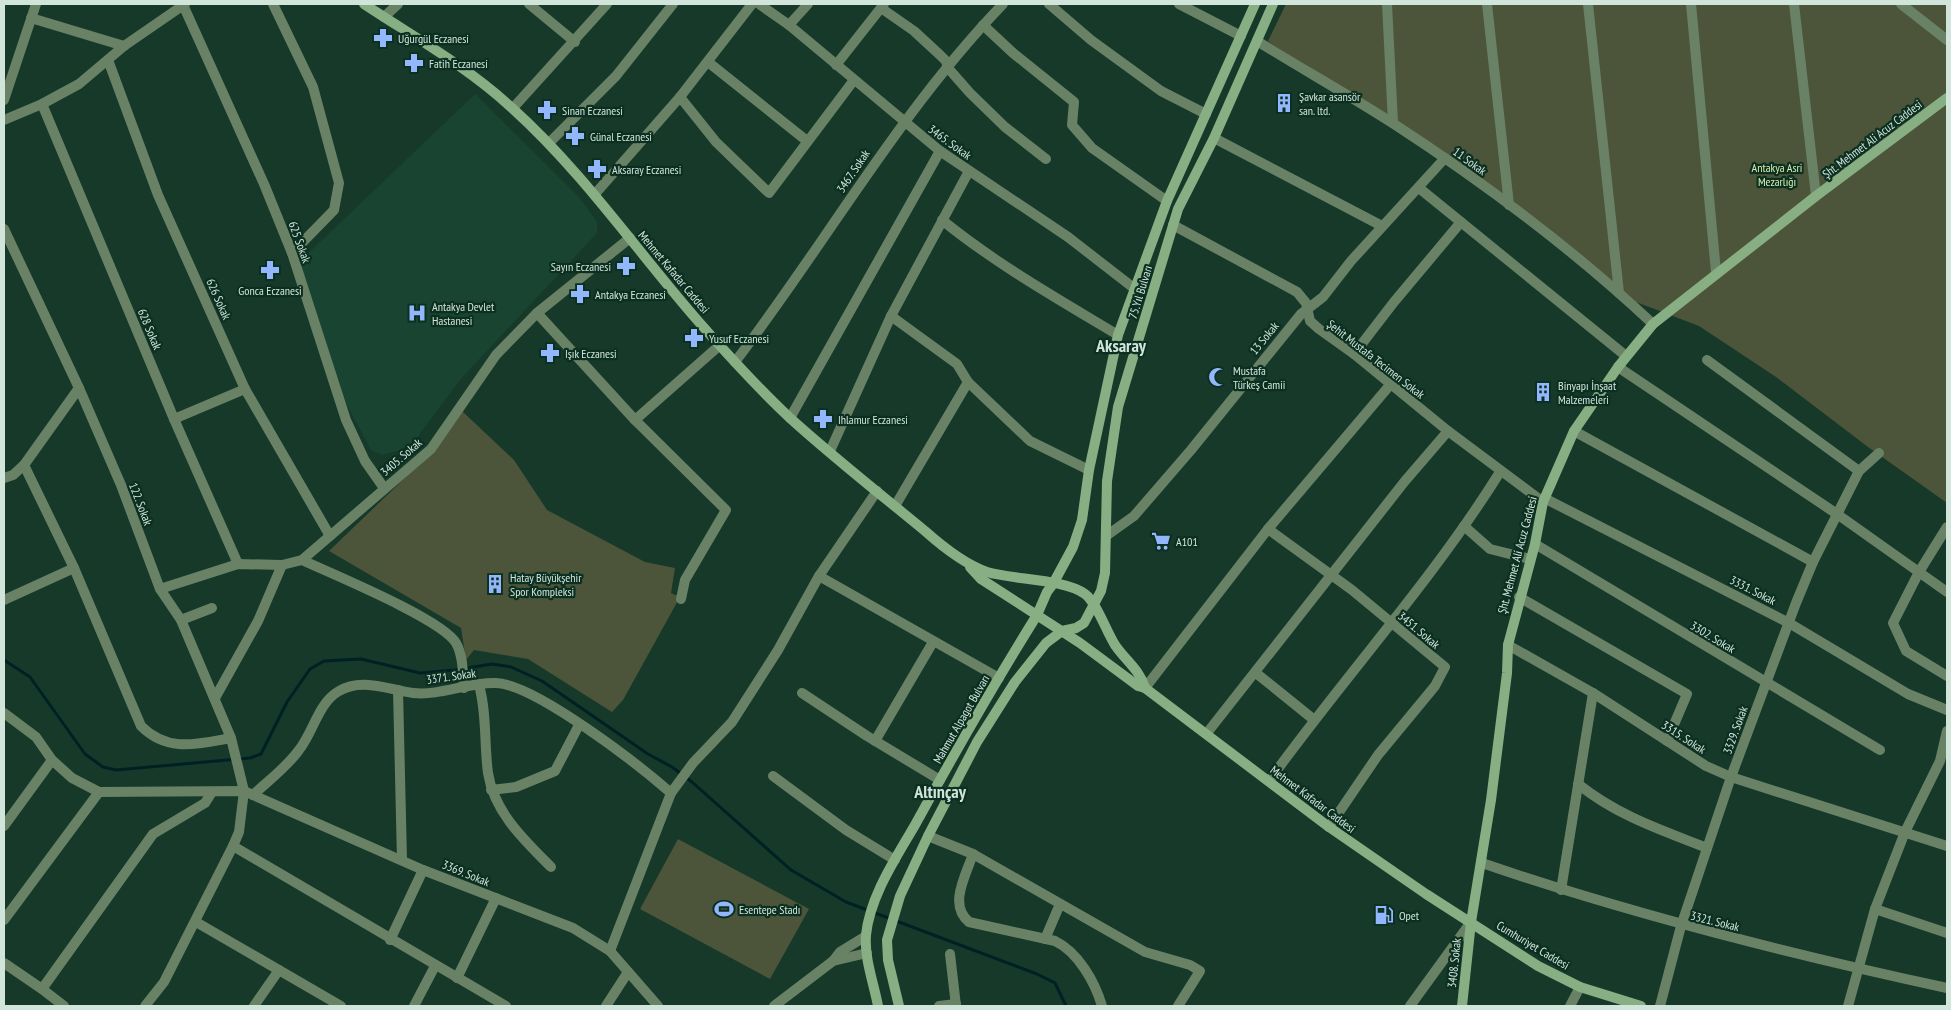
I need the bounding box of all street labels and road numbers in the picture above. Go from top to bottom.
street label: Şht. Mehmet Ali Acuz Caddesi [1819,97,1925,181]
street label: 3465. Sokak [925,121,975,163]
street label: 11 Sokak [1450,144,1490,178]
street label: 3467. Sokak [833,146,873,195]
street label: 625 Sokak [286,219,315,265]
street label: Mehmet Kafadar Caddesi [635,228,713,316]
street label: 75.Yıl Bulvarı [1125,263,1155,321]
street label: 626 Sokak [203,276,235,322]
street label: 628 Sokak [135,306,165,352]
street label: Şehit Mustafa Tecimen Sokak [1324,316,1428,402]
street label: 13 Sokak [1246,318,1282,357]
street label: 3405. Sokak [377,435,425,479]
street label: 122. Sokak [126,481,156,528]
street label: Şht. Mehmet Ali Acuz Caddesi [1494,495,1540,615]
street label: 3331. Sokak [1727,572,1779,608]
street label: 3451. Sokak [1395,608,1443,652]
street label: 3302. Sokak [1688,618,1739,656]
street label: 3371. Sokak [425,665,477,687]
street label: Mahmut Alpagot Bulvarı [930,672,992,766]
street label: 3329. Sokak [1719,704,1751,756]
street label: 3315. Sokak [1659,717,1709,757]
street label: Mehmet Kafadar Caddesi [1267,762,1359,836]
street label: 3369. Sokak [440,857,492,889]
street label: 3321. Sokak [1689,908,1741,934]
street label: Cumhuriyet Caddesi [1494,917,1572,973]
street label: 3408. Sokak [1444,937,1464,989]

